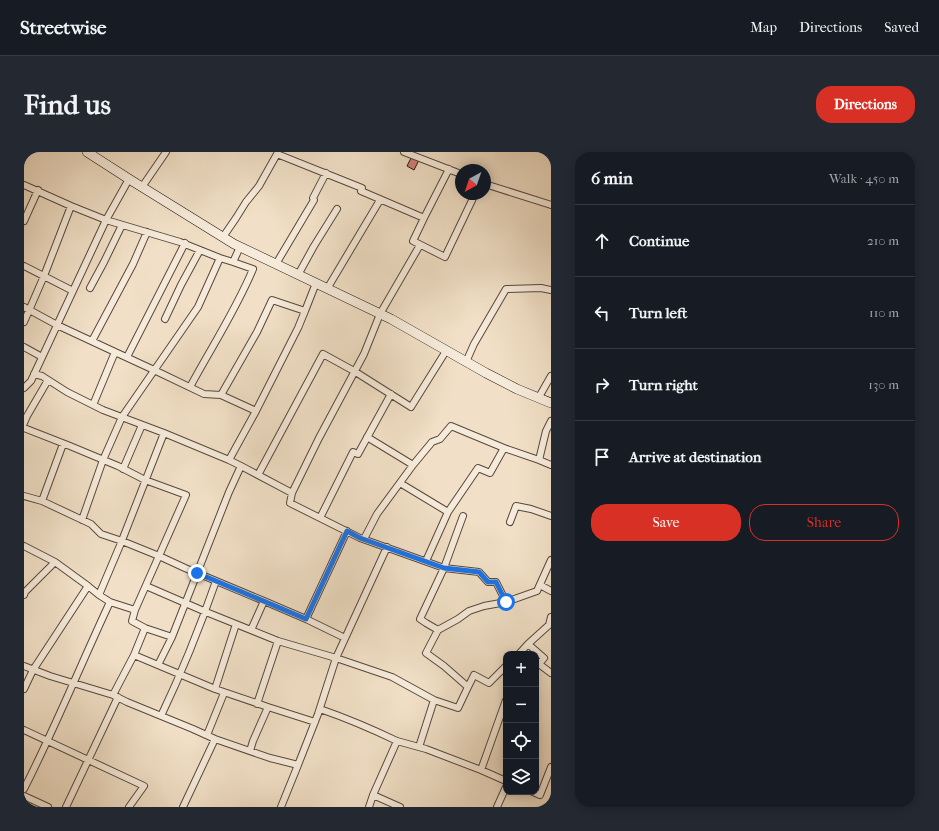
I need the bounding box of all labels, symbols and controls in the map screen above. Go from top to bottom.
text: Streetwise [20,17,106,39]
text: Map [750,19,777,36]
text: Directions [799,19,862,36]
text: Saved [884,19,919,36]
button: Directions [816,86,915,123]
text: Find us [24,88,111,121]
north arrow [455,164,491,200]
text: 6 min [591,168,633,188]
text: Walk · 450 m [829,171,899,186]
icon: ahead [591,230,613,252]
text: Continue [629,232,689,250]
text: 210 m [867,233,899,248]
icon: left [591,302,613,324]
text: Turn left [629,304,687,322]
text: 110 m [869,305,899,320]
icon: right [591,374,613,396]
text: Turn right [629,376,698,394]
text: 130 m [868,377,899,392]
icon: arrive [591,446,613,468]
text: Arrive at destination [629,448,761,466]
button: Save [591,504,741,541]
button: Share [749,504,899,541]
route end [188,564,206,582]
route start [497,593,515,611]
map controls [503,651,539,795]
button: + [503,651,539,687]
button: − [503,687,539,723]
button: locate [503,723,539,759]
button: layers [503,759,539,795]

